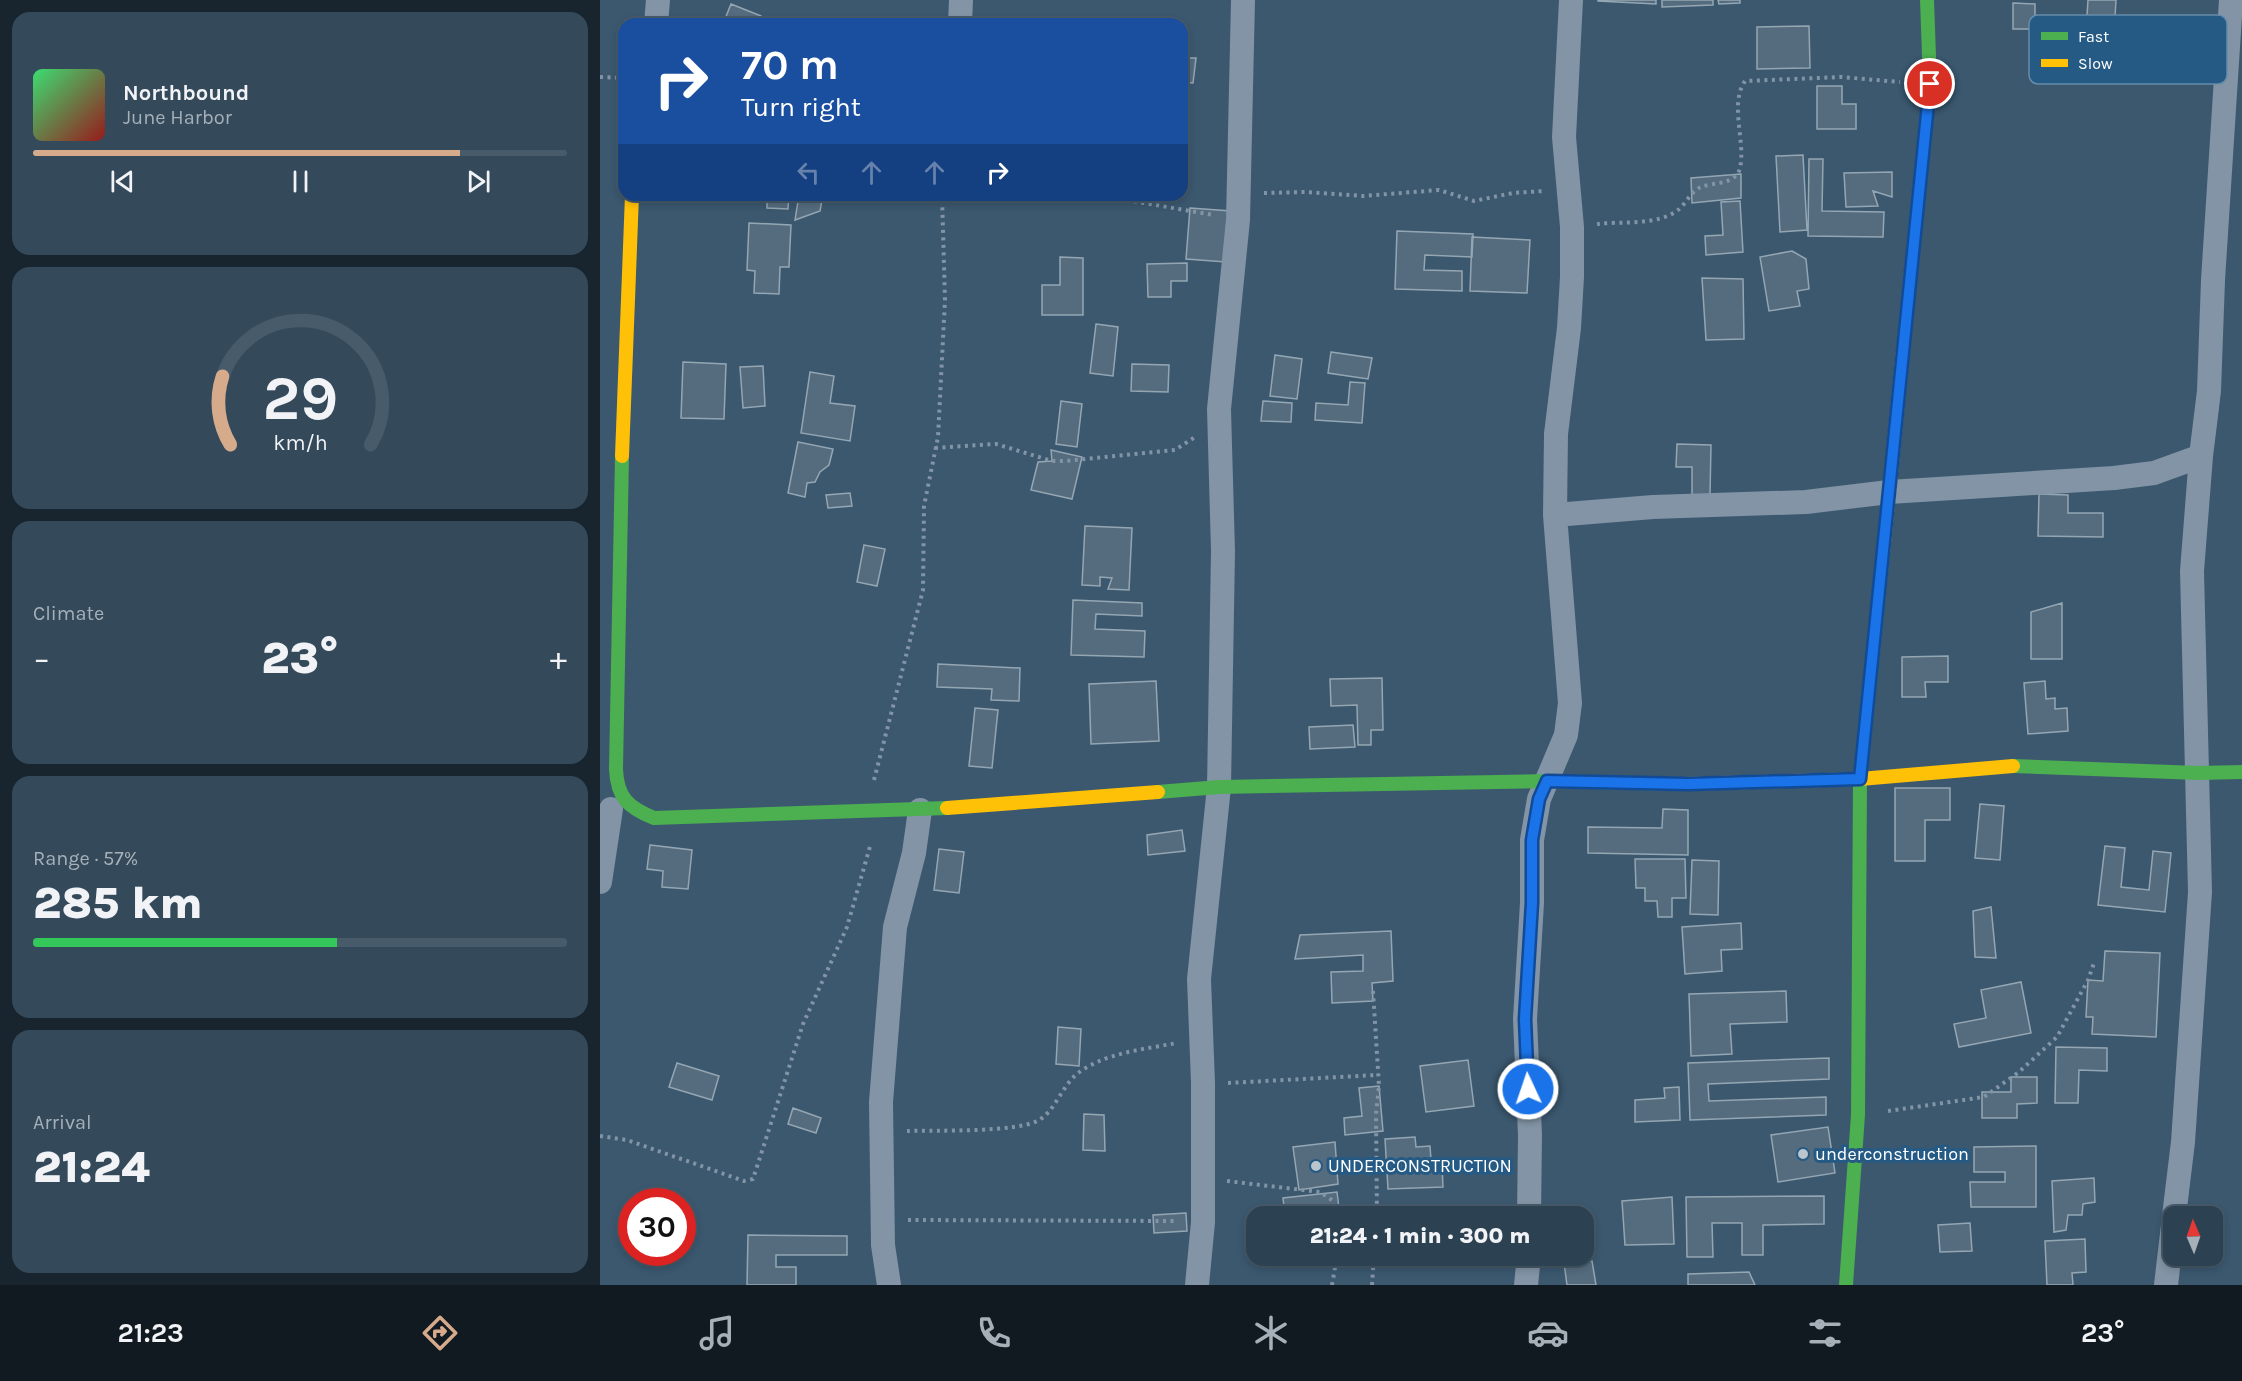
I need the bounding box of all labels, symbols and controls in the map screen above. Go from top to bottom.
legend [2029,15,2227,84]
text: Fast [2078,27,2109,46]
text: 70 m [741,40,839,90]
icon: right [642,42,720,120]
text: Slow [2078,54,2113,73]
pin [1904,58,1955,109]
icon: arrive [1913,67,1946,100]
text: Northbound [123,80,249,106]
text: Turn right [741,91,861,123]
text: June Harbor [123,106,232,129]
icon: left [792,156,825,189]
icon: ahead [855,156,888,189]
icon: ahead [918,156,951,189]
icon: right [981,156,1014,189]
icon: previous [106,165,139,198]
icon: pause [284,165,317,198]
icon: next [462,165,495,198]
text: 29 [262,362,338,435]
text: km/h [273,430,327,455]
text: Climate [33,602,104,625]
text: 23° [261,632,339,684]
text: − [33,639,50,677]
text: + [550,639,567,677]
text: Range · 57% [33,847,138,870]
text: 285 km [33,877,202,929]
position arrow [1496,1057,1560,1121]
text: Arrival [33,1111,92,1134]
text: 21:24 [33,1141,150,1193]
place label: underconstruction [1815,1143,1969,1165]
marker: underconstruction [1796,1147,1810,1161]
place label: UNDERCONSTRUCTION [1328,1155,1512,1177]
marker: UNDERCONSTRUCTION [1309,1159,1323,1173]
speed limit sign: 30 [618,1188,696,1266]
north arrow [2163,1206,2223,1266]
map controls [2163,1206,2223,1266]
text: 21:24 · 1 min · 300 m [1310,1223,1530,1249]
icon: directions [419,1312,461,1354]
icon: music [696,1312,738,1354]
icon: phone [973,1312,1015,1354]
icon: climate [1250,1312,1292,1354]
icon: car [1527,1312,1569,1354]
icon: filters [1804,1312,1846,1354]
text: 21:23 [118,1317,184,1349]
text: 23° [2081,1317,2125,1349]

